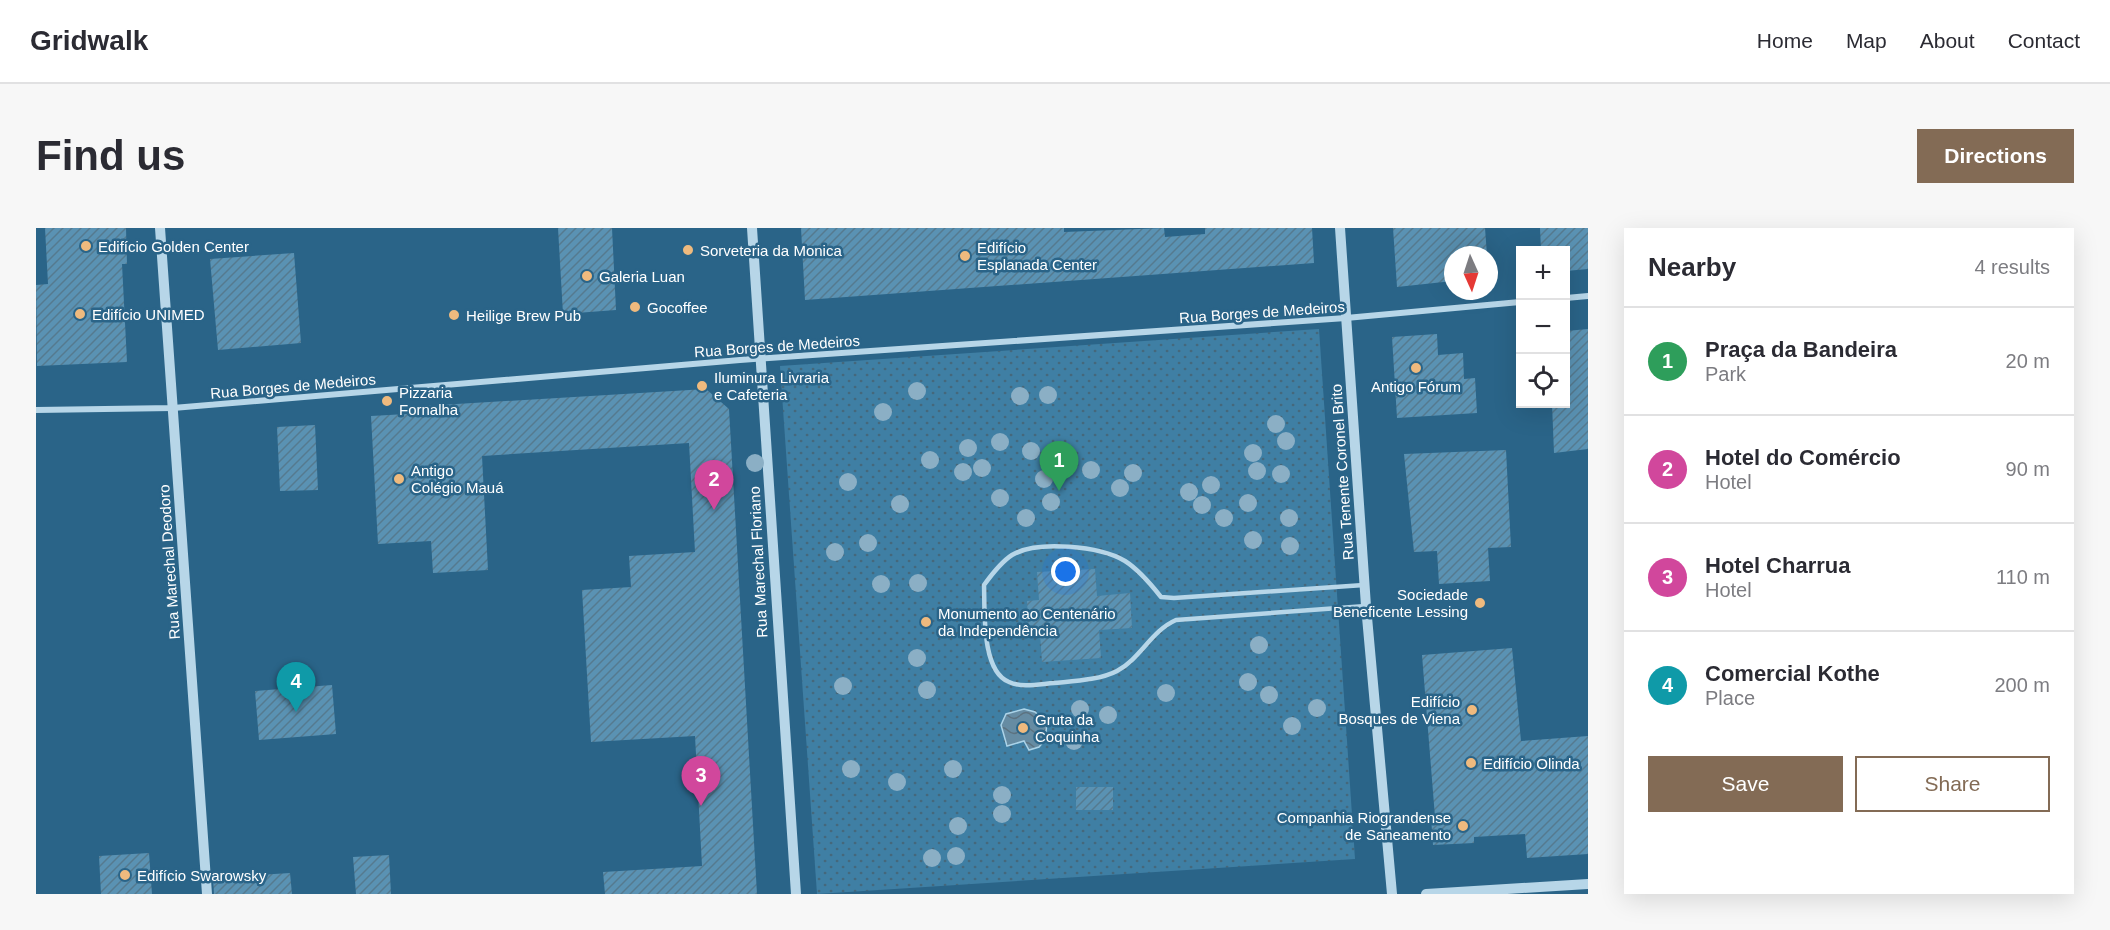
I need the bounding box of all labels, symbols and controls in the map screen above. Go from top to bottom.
text: Gridwalk [30,25,148,56]
text: Home [1757,29,1813,52]
text: Map [1846,29,1887,52]
text: About [1920,29,1975,52]
text: Contact [2008,29,2080,52]
button: Directions [1917,129,2074,183]
text: Find us [36,132,185,179]
place label: Edifício Golden Center [98,238,249,255]
marker: Edifício Golden Center [79,239,93,253]
place label: Edifício Esplanada Center [977,239,1097,273]
place label: Sorveteria da Monica [700,242,842,259]
marker: Sorveteria da Monica [681,243,695,257]
north arrow [1444,246,1498,300]
map controls [1516,246,1570,408]
button: + [1516,246,1570,300]
marker: Edifício Esplanada Center [958,249,972,263]
text: Nearby [1648,252,1736,282]
text: 4 results [1974,256,2050,278]
place label: Galeria Luan [599,268,685,285]
marker: Galeria Luan [580,269,594,283]
street label: Rua Borges de Medeiros [1179,298,1345,326]
place label: Gocoffee [647,299,708,316]
marker: Gocoffee [628,300,642,314]
button: − [1516,300,1570,354]
place label: Edifício UNIMED [92,306,205,323]
marker: Edifício UNIMED [73,307,87,321]
place label: Heilige Brew Pub [466,307,581,324]
marker: Heilige Brew Pub [447,308,461,322]
street label: Rua Borges de Medeiros [694,332,860,360]
text: Praça da Bandeira [1705,337,1897,362]
text: 1 [1662,350,1673,372]
text: 20 m [2006,350,2050,372]
button: locate [1516,354,1570,408]
marker: Antigo Fórum [1409,361,1423,375]
text: Park [1705,363,1746,385]
place label: Iluminura Livraria e Cafeteria [714,369,830,403]
street label: Rua Borges de Medeiros [210,370,376,402]
place label: Antigo Fórum [1371,378,1461,395]
marker: Iluminura Livraria e Cafeteria [695,379,709,393]
street label: Rua Tenente Coronel Brito [1327,383,1357,561]
place label: Pizzaria Fornalha [399,384,459,418]
marker: Pizzaria Fornalha [380,394,394,408]
pin: 1 [1040,442,1078,491]
text: Hotel do Comércio [1705,445,1901,470]
text: 2 [1662,458,1673,480]
text: 90 m [2006,458,2050,480]
pin: 2 [694,460,734,510]
place label: Antigo Colégio Mauá [411,462,504,496]
text: Hotel [1705,471,1752,493]
marker: Antigo Colégio Mauá [392,472,406,486]
street label: Rua Marechal Deodoro [155,484,183,640]
street label: Rua Marechal Floriano [746,486,770,638]
text: Hotel Charrua [1705,553,1850,578]
your location [1051,557,1080,586]
text: 3 [1662,566,1673,588]
text: 110 m [1996,566,2050,588]
text: Hotel [1705,579,1752,601]
place label: Sociedade Beneficente Lessing [1333,586,1468,620]
marker: Sociedade Beneficente Lessing [1473,596,1487,610]
place label: Monumento ao Centenário da Independência [938,605,1116,639]
marker: Monumento ao Centenário da Independência [919,615,933,629]
text: Comercial Kothe [1705,661,1880,686]
pin: 4 [276,662,316,712]
text: 4 [1662,674,1673,696]
text: 200 m [1994,674,2050,696]
text: Place [1705,687,1755,709]
place label: Edifício Bosques de Viena [1339,693,1461,727]
marker: Edifício Bosques de Viena [1465,703,1479,717]
place label: Gruta da Coquinha [1035,711,1100,745]
marker: Gruta da Coquinha [1016,721,1030,735]
place label: Edifício Olinda [1483,755,1580,772]
pin: 3 [682,756,720,806]
marker: Edifício Olinda [1464,756,1478,770]
button: Save [1648,756,1843,812]
button: Share [1855,756,2050,812]
place label: Companhia Riograndense de Saneamento [1277,809,1451,843]
marker: Companhia Riograndense de Saneamento [1456,819,1470,833]
place label: Edifício Swarowsky [137,867,267,884]
marker: Edifício Swarowsky [118,868,132,882]

